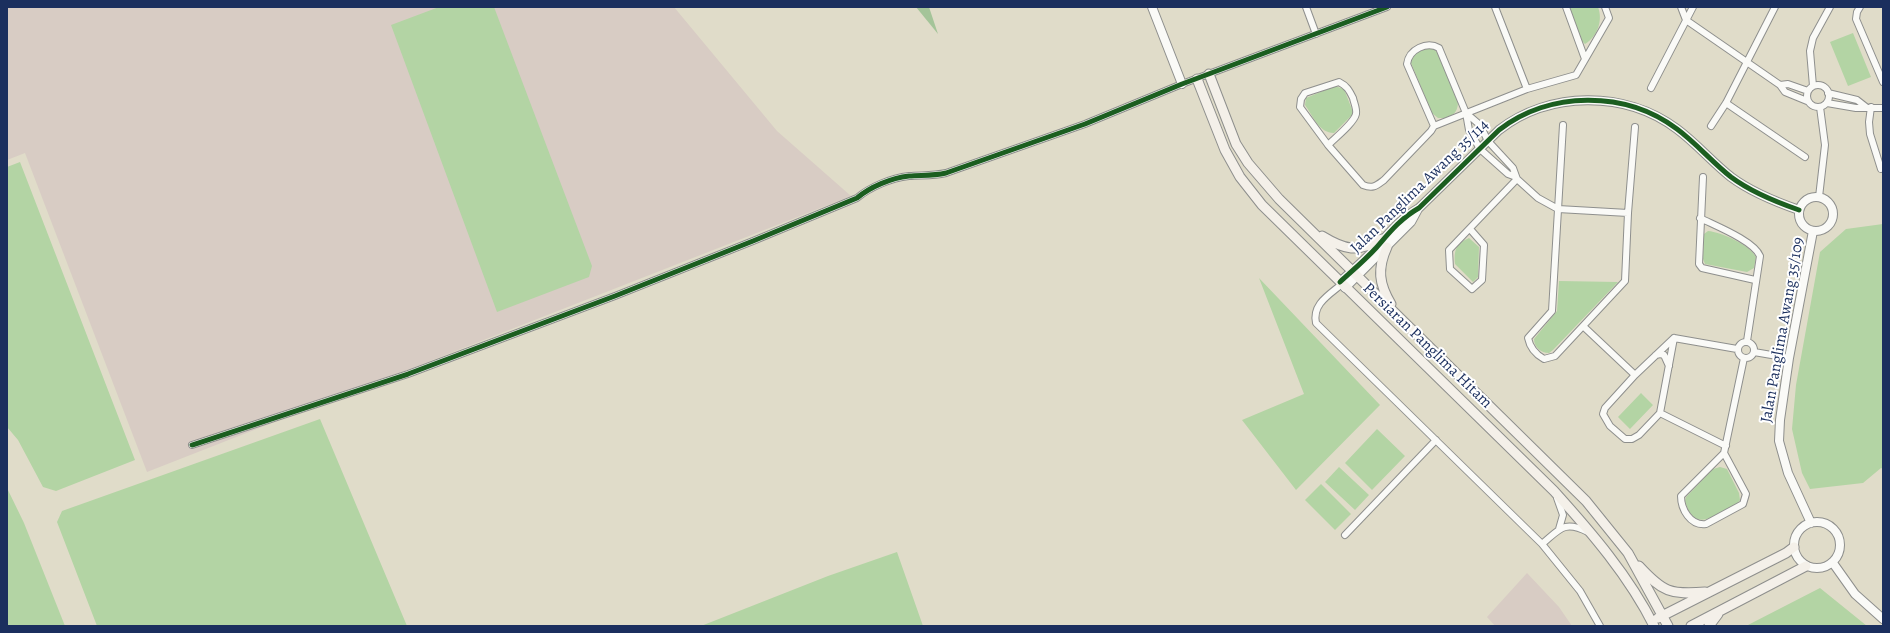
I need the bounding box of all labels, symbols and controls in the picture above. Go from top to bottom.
street label: Jalan Panglima Awang 35/114 [1347,116,1493,258]
street label: Jalan Panglima Awang 35/109 [1757,236,1809,424]
street label: Persiaran Panglima Hitam [1358,279,1496,413]

